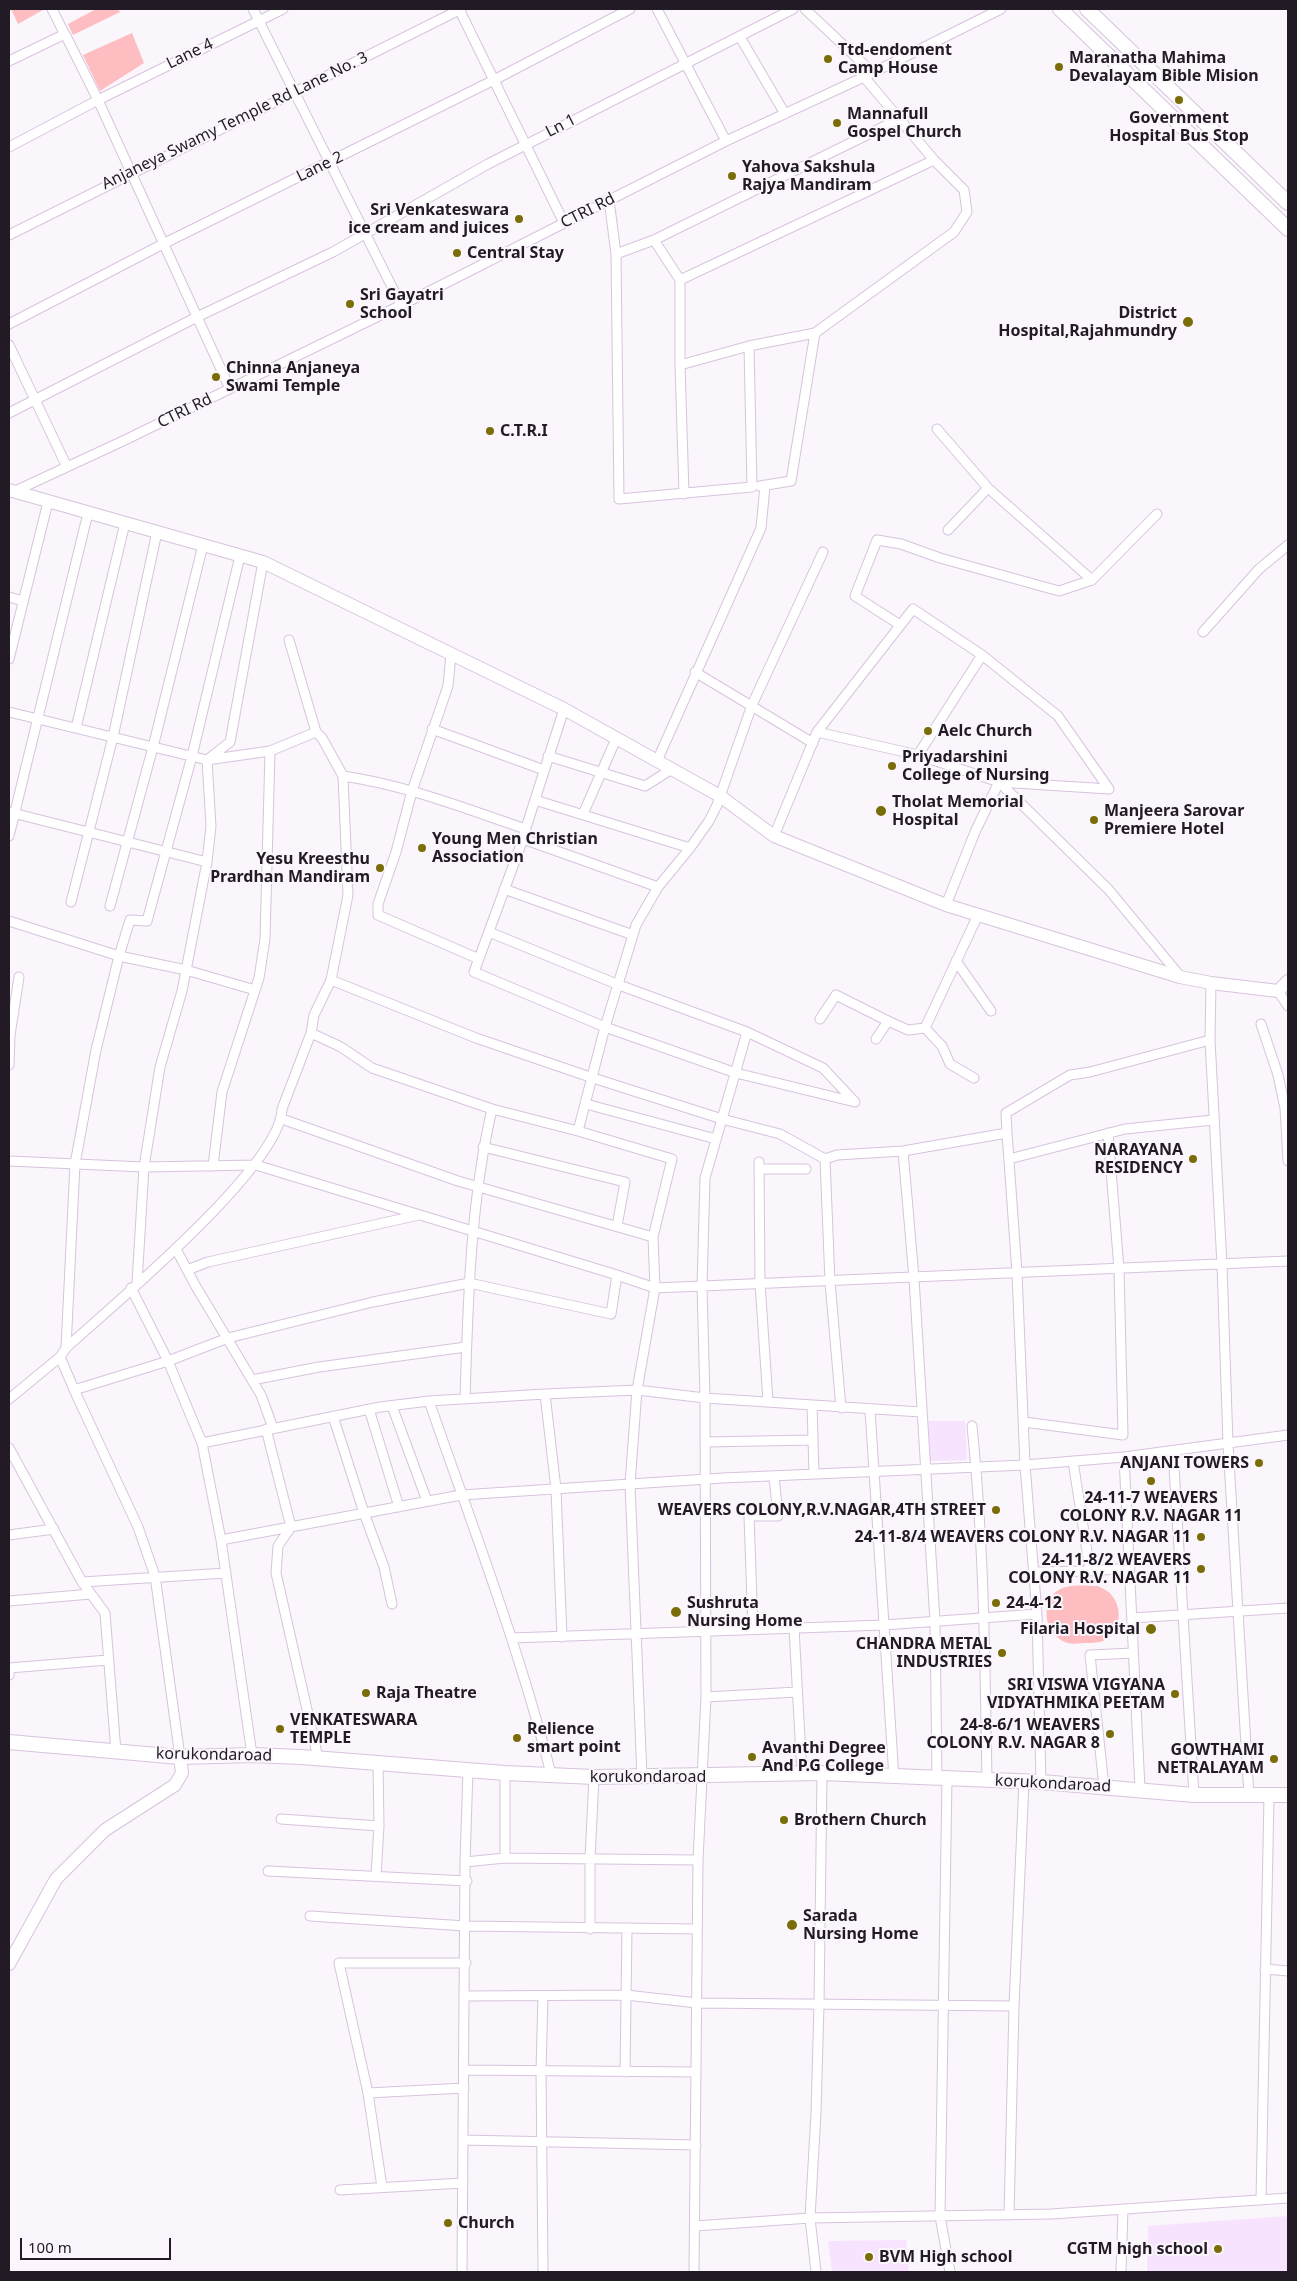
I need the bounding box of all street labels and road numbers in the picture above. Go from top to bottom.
street label: Lane 4 [164,35,216,73]
street label: Anjaneya Swamy Temple Rd Lane No. 3 [99,48,371,194]
street label: Ln 1 [543,110,579,142]
street label: Lane 2 [294,148,346,186]
street label: CTRI Rd [558,189,618,233]
street label: CTRI Rd [155,390,215,432]
street label: korukondaroad [156,1744,272,1766]
street label: korukondaroad [590,1767,706,1787]
street label: korukondaroad [994,1771,1112,1797]

